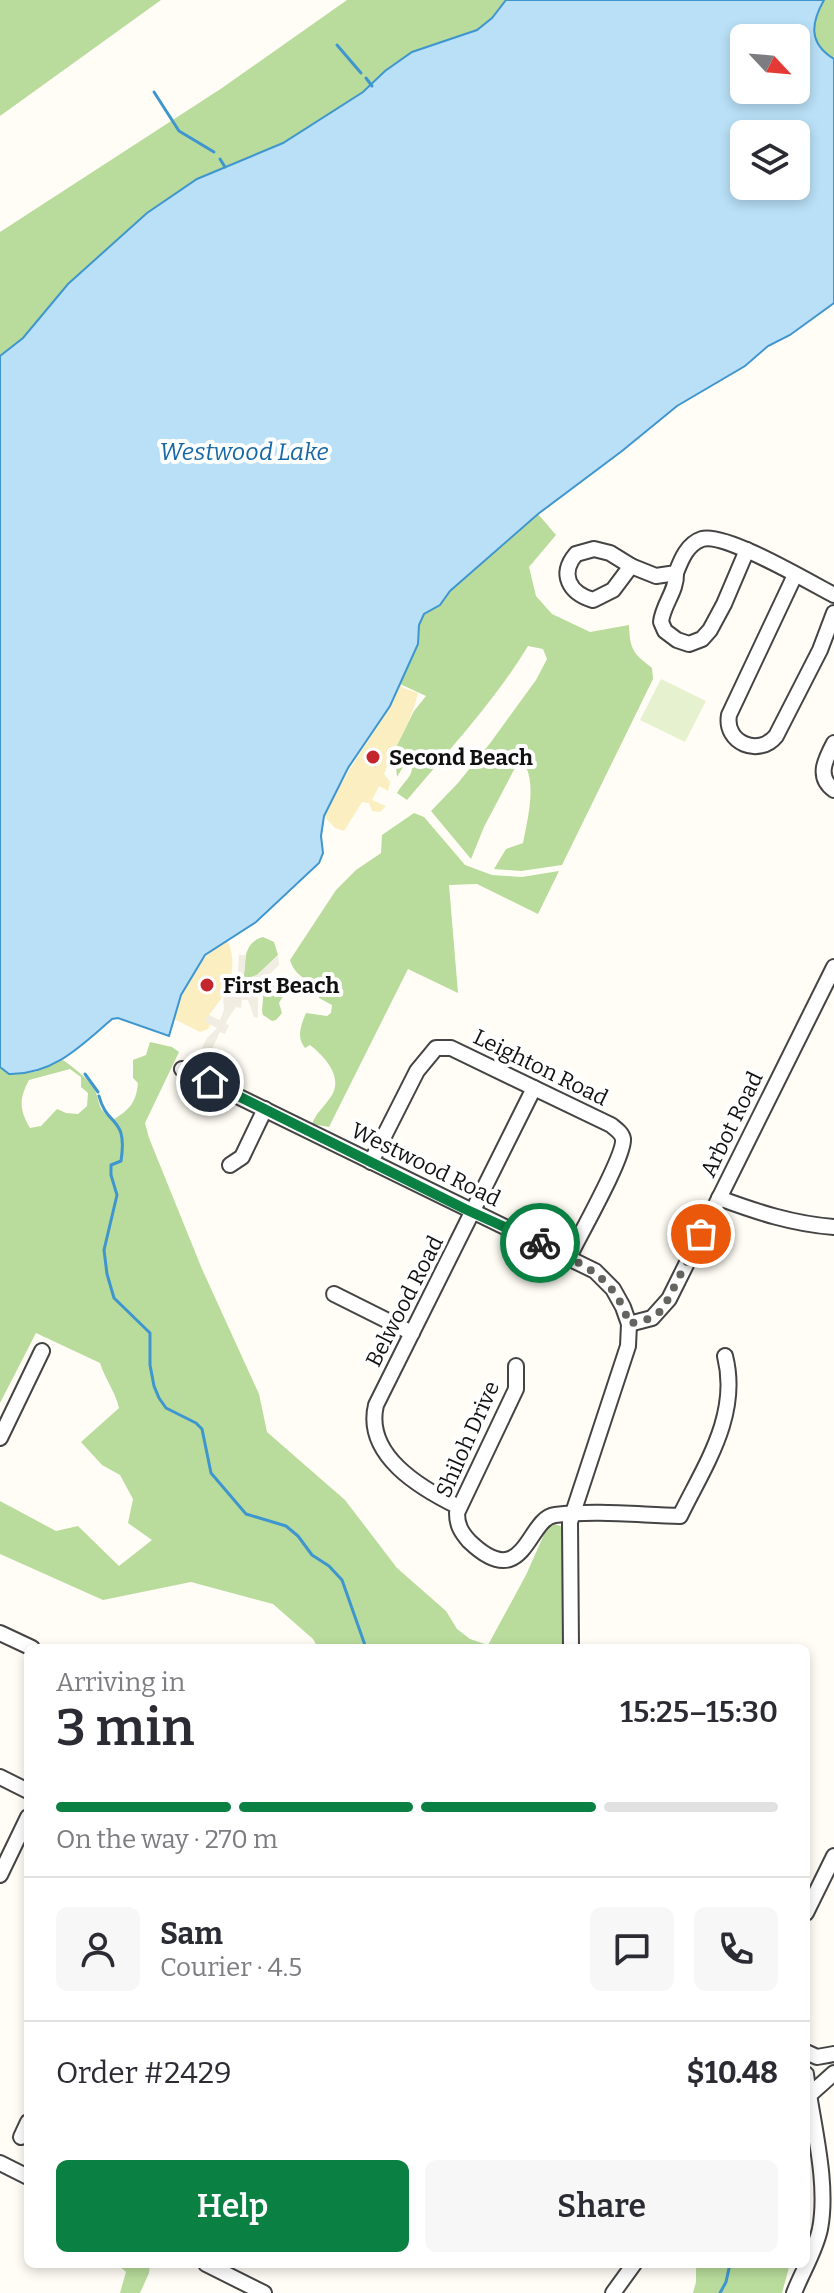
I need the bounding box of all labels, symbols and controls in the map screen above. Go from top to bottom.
north arrow [730,24,810,104]
map controls [730,24,810,200]
button: layers [730,120,810,200]
water label: Westwood Lake [160,438,328,466]
place label: Second Beach [389,744,533,771]
marker: Second Beach [364,748,382,766]
place label: First Beach [223,972,339,999]
marker: First Beach [198,976,216,994]
street label: Leighton Road [469,1023,613,1112]
pin [176,1048,244,1116]
icon: home [188,1060,232,1104]
street label: Arbot Road [694,1067,769,1181]
street label: Westwood Road [347,1117,505,1212]
pin [667,1200,735,1268]
courier [500,1203,580,1283]
icon: bag [679,1212,723,1256]
icon: bike [518,1221,562,1265]
street label: Belwood Road [360,1231,449,1371]
street label: Shiloh Drive [430,1377,505,1502]
text: Arriving in [56,1667,185,1698]
text: 15:25–15:30 [620,1694,778,1730]
text: 3 min [56,1696,195,1759]
text: On the way · 270 m [56,1824,278,1855]
button: person [56,1907,140,1991]
button: chat [590,1907,674,1991]
button: phone [694,1907,778,1991]
text: Sam [160,1916,223,1952]
text: Courier · 4.5 [160,1952,302,1983]
text: Order #2429 [56,2055,232,2091]
text: $10.48 [687,2055,778,2091]
button: Help [56,2160,409,2252]
button: Share [425,2160,778,2252]

